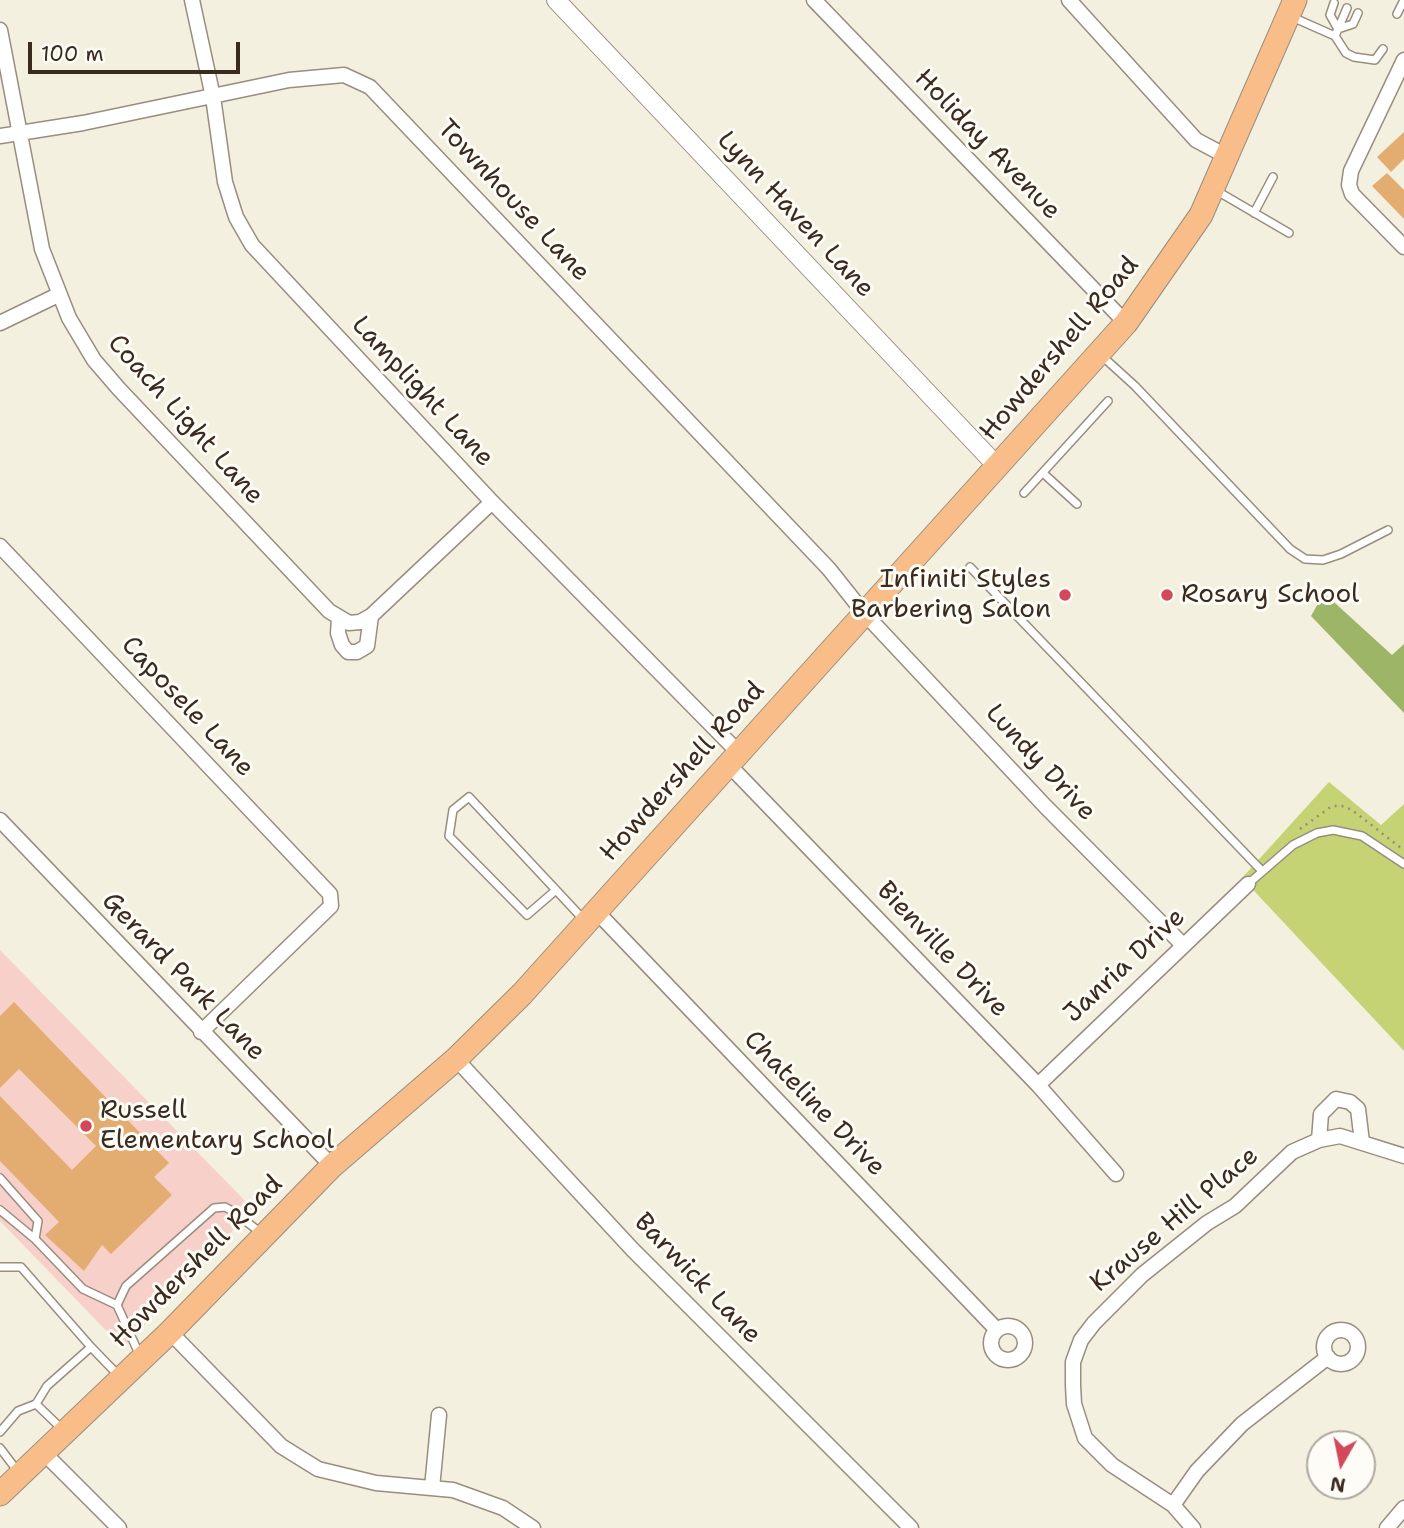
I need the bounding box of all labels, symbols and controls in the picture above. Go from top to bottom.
scale bar [32,28,243,72]
text: 100 m [41,40,104,68]
street label: Holiday Avenue [907,63,1067,227]
street label: Townhouse Lane [430,114,596,288]
street label: Lynn Haven Lane [710,125,880,305]
street label: Howdershell Road [974,251,1146,447]
street label: Lamplight Lane [344,310,500,474]
street label: Coach Light Lane [100,329,270,511]
place label: Infiniti Styles Barbering Salon [851,564,1051,626]
place label: Rosary School [1181,579,1359,611]
marker: Infiniti Styles Barbering Salon [1057,587,1073,603]
marker: Rosary School [1159,587,1175,603]
street label: Caposele Lane [114,630,260,784]
street label: Howdershell Road [594,676,772,868]
street label: Lundy Drive [978,698,1102,828]
street label: Bienville Drive [870,876,1014,1024]
street label: Gerard Park Lane [95,886,271,1068]
street label: Janria Drive [1058,902,1192,1030]
street label: Chateline Drive [737,1025,891,1183]
place label: Russell Elementary School [100,1095,334,1156]
marker: Russell Elementary School [78,1118,94,1134]
street label: Krause Hill Place [1085,1141,1265,1299]
street label: Howdershell Road [104,1169,290,1355]
street label: Barwick Lane [627,1207,767,1351]
north arrow [1306,1430,1376,1500]
text: N [1329,1471,1347,1498]

